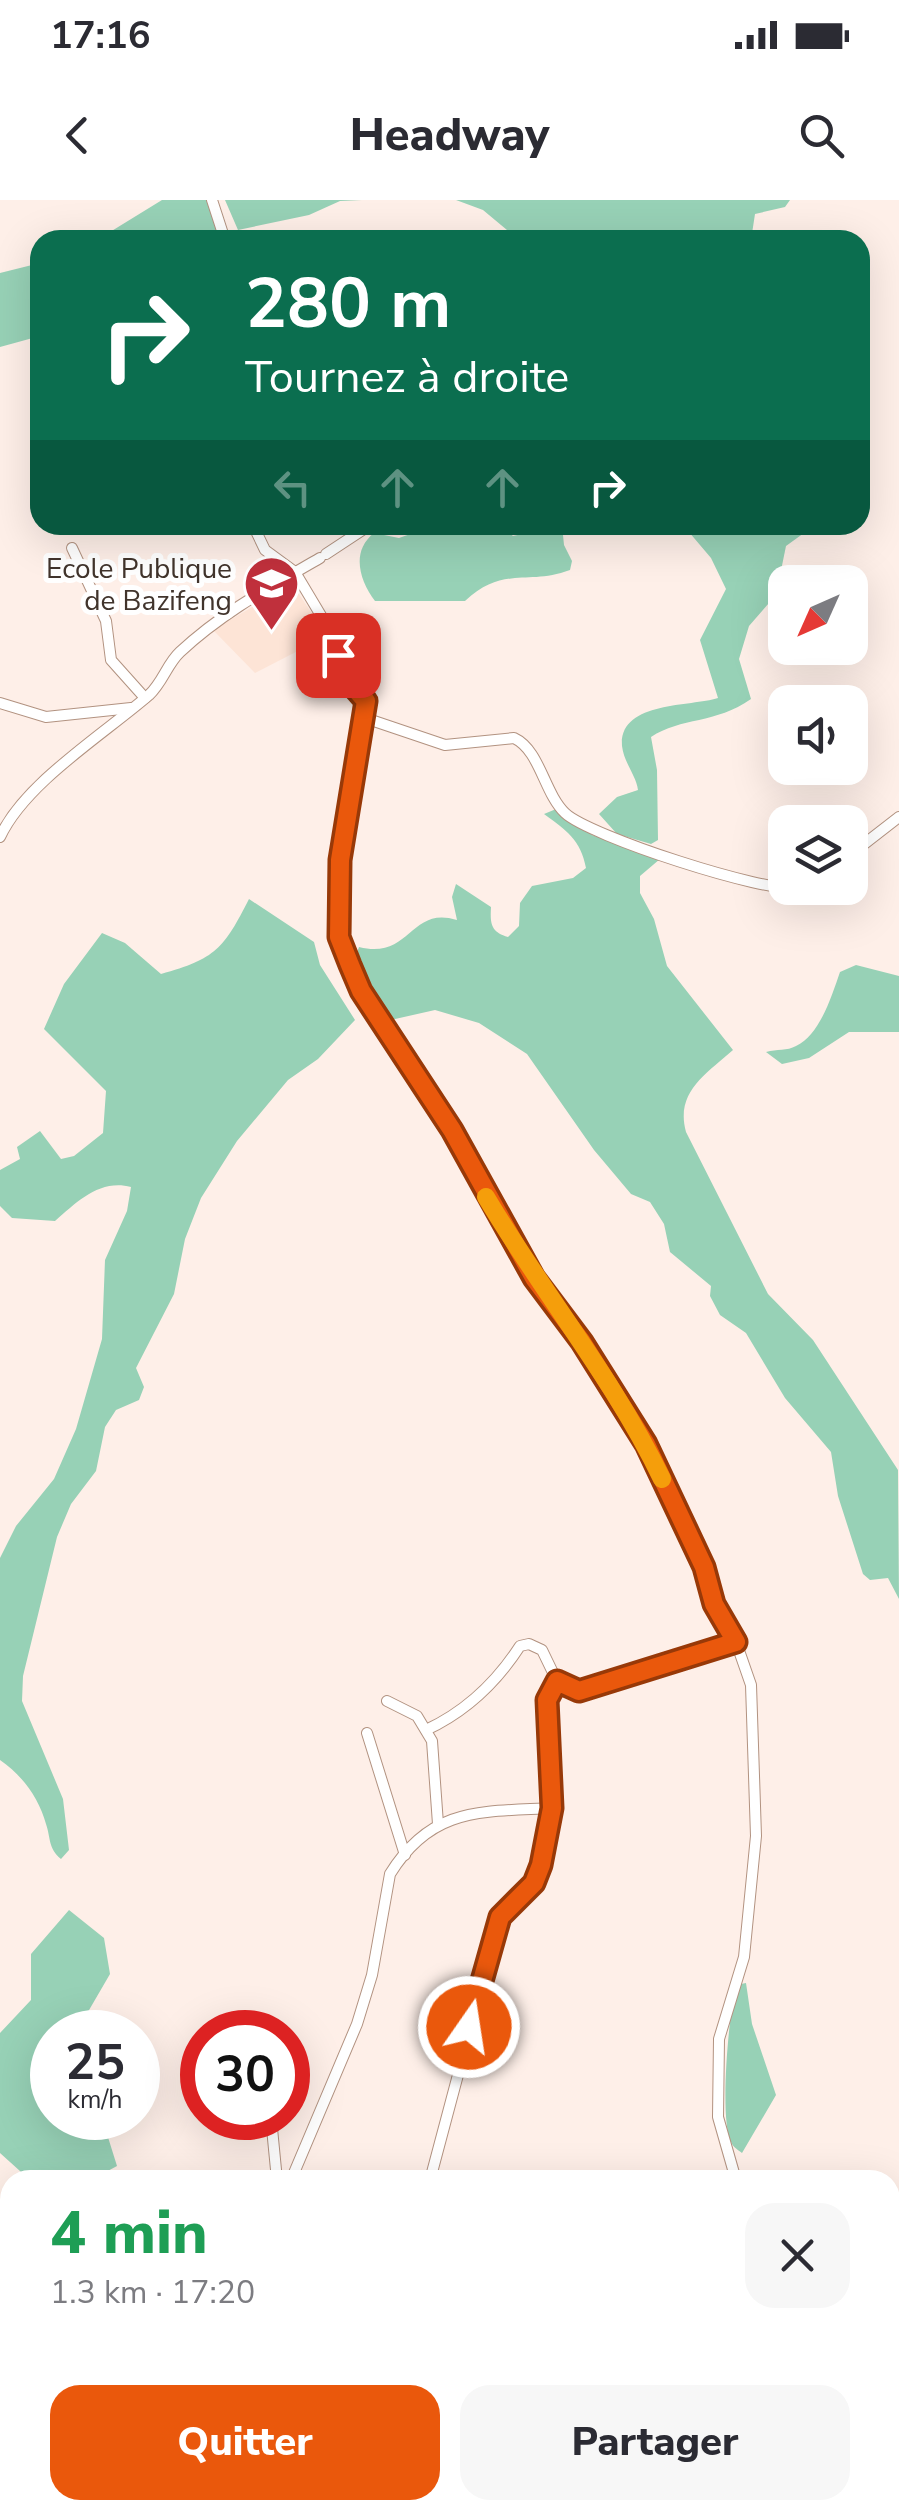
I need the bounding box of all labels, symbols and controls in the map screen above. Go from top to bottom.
text: 17:16 [50,10,151,61]
text: Headway [350,105,549,166]
icon: back [50,108,105,163]
icon: search [794,108,849,163]
text: 280 m [245,256,451,352]
icon: right [80,270,210,400]
text: Tournez à droite [245,347,569,408]
icon: left [265,460,320,515]
icon: ahead [370,460,425,515]
icon: ahead [475,460,530,515]
icon: right [580,460,635,515]
place label: Ecole Publique de Bazifeng [46,550,232,620]
school or university icon: Ecole Publique de Bazifeng [241,554,301,633]
north arrow [768,565,868,665]
map controls [768,565,868,905]
pin [296,613,381,698]
icon: arrive [311,628,366,683]
button: sound [768,685,868,785]
button: layers [768,805,868,905]
position arrow [417,1975,521,2079]
speed limit sign: 30 [180,2010,310,2140]
text: 25 [65,2028,125,2097]
text: km/h [67,2083,123,2117]
text: 4 min [50,2192,208,2274]
button: close [745,2203,850,2308]
text: 1.3 km · 17:20 [50,2271,255,2314]
button: Quitter [50,2385,440,2500]
button: Partager [460,2385,850,2500]

